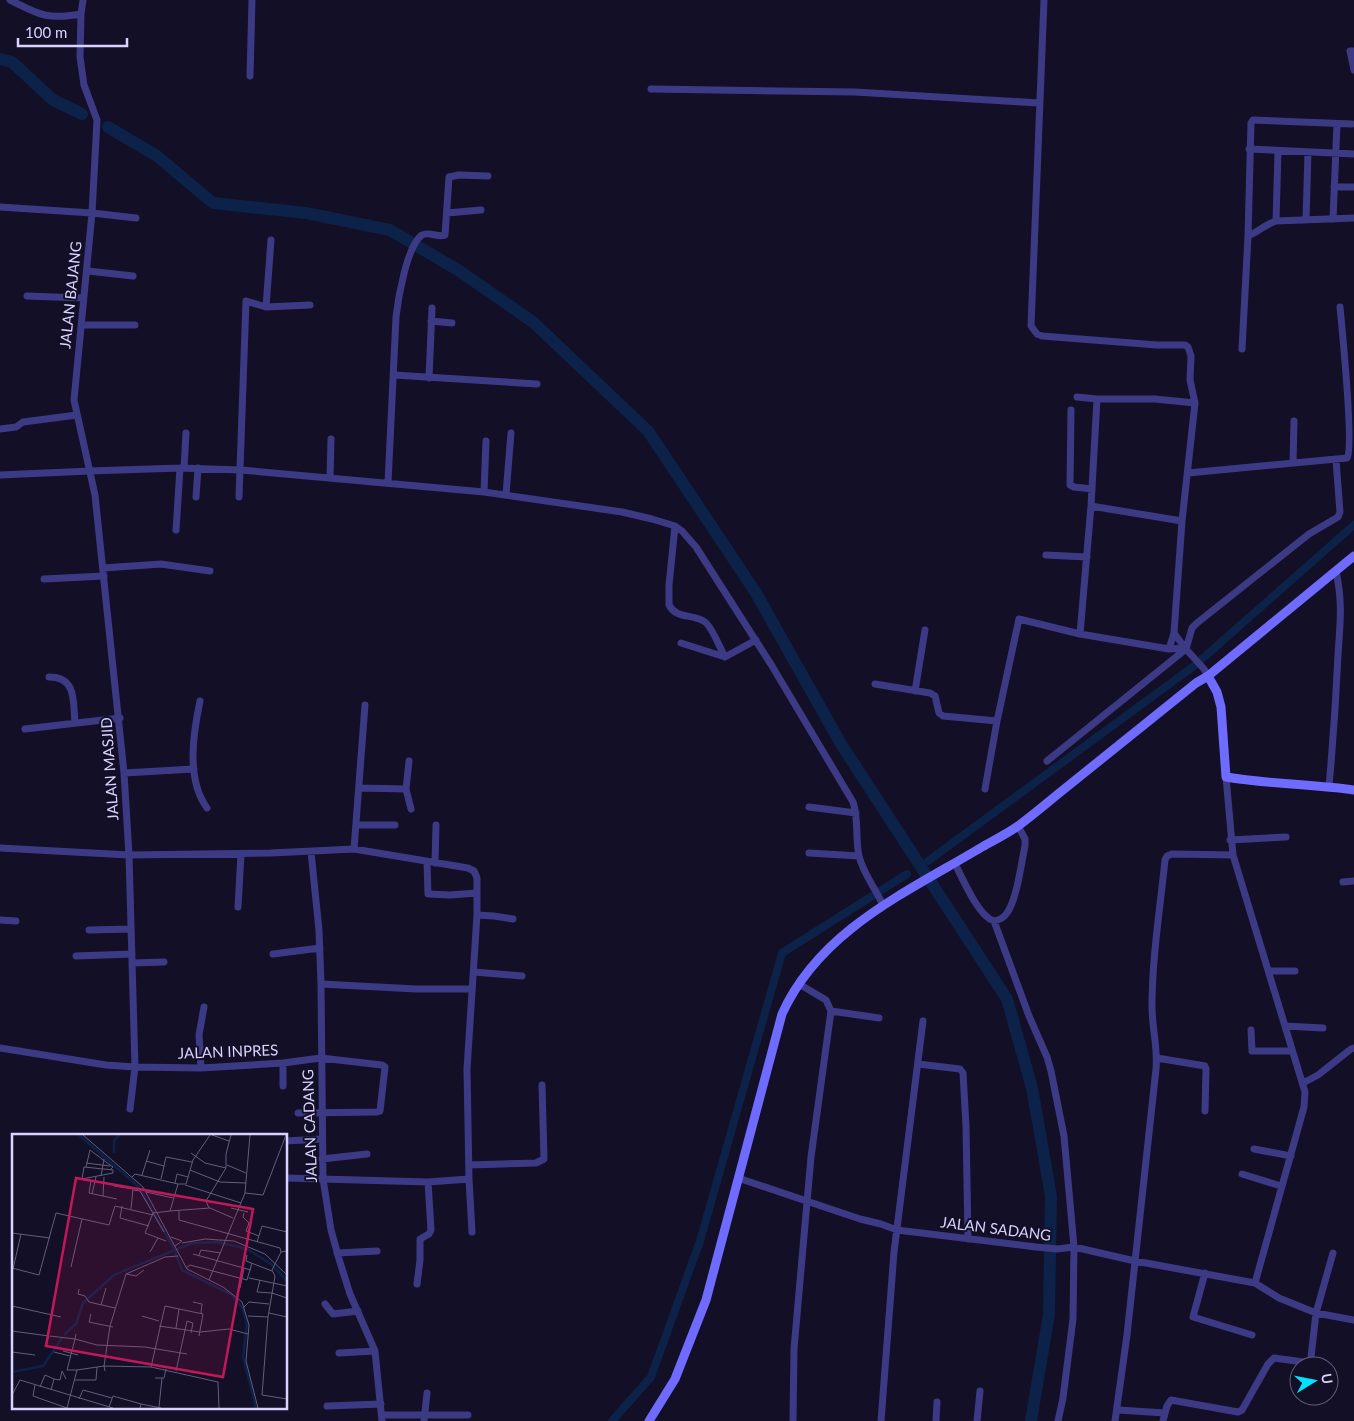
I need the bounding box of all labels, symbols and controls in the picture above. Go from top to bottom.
scale bar [18,15,126,47]
text: 100 m [25,23,67,41]
street label: JALAN BAJANG [55,240,85,350]
street label: JALAN MASJID [96,717,122,821]
street label: JALAN INPRES [178,1040,278,1062]
street label: JALAN CADANG [298,1069,320,1183]
inset map [12,1134,288,1408]
street label: JALAN SADANG [940,1212,1052,1244]
north arrow [1289,1356,1339,1406]
text: U [1318,1372,1337,1385]

